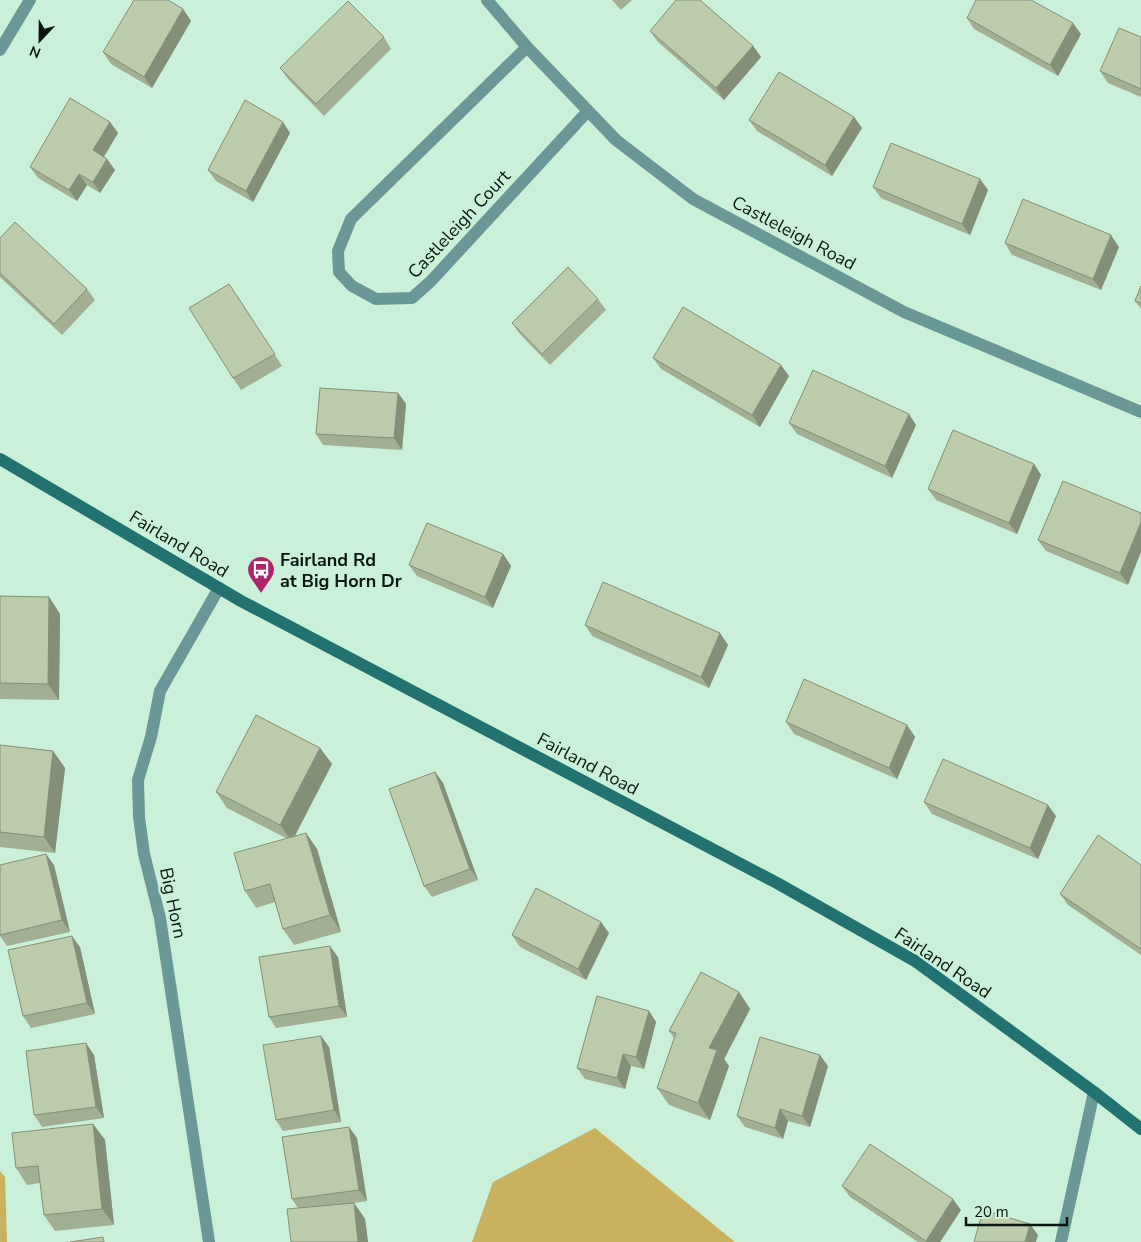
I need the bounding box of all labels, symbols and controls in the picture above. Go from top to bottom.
north arrow [15,15,65,65]
text: N [27,41,44,62]
street label: Castleleigh Court [402,164,516,283]
street label: Castleleigh Road [728,190,860,276]
street label: Fairland Road [125,505,233,583]
place label: Fairland Rd at Big Horn Dr [280,548,402,593]
bus stop icon: Fairland Rd at Big Horn Dr [246,555,276,594]
street label: Fairland Road [533,727,643,801]
street label: Big Horn [154,865,192,941]
street label: Fairland Road [890,922,996,1004]
scale bar [966,1194,1067,1226]
text: 20 m [974,1202,1009,1222]

